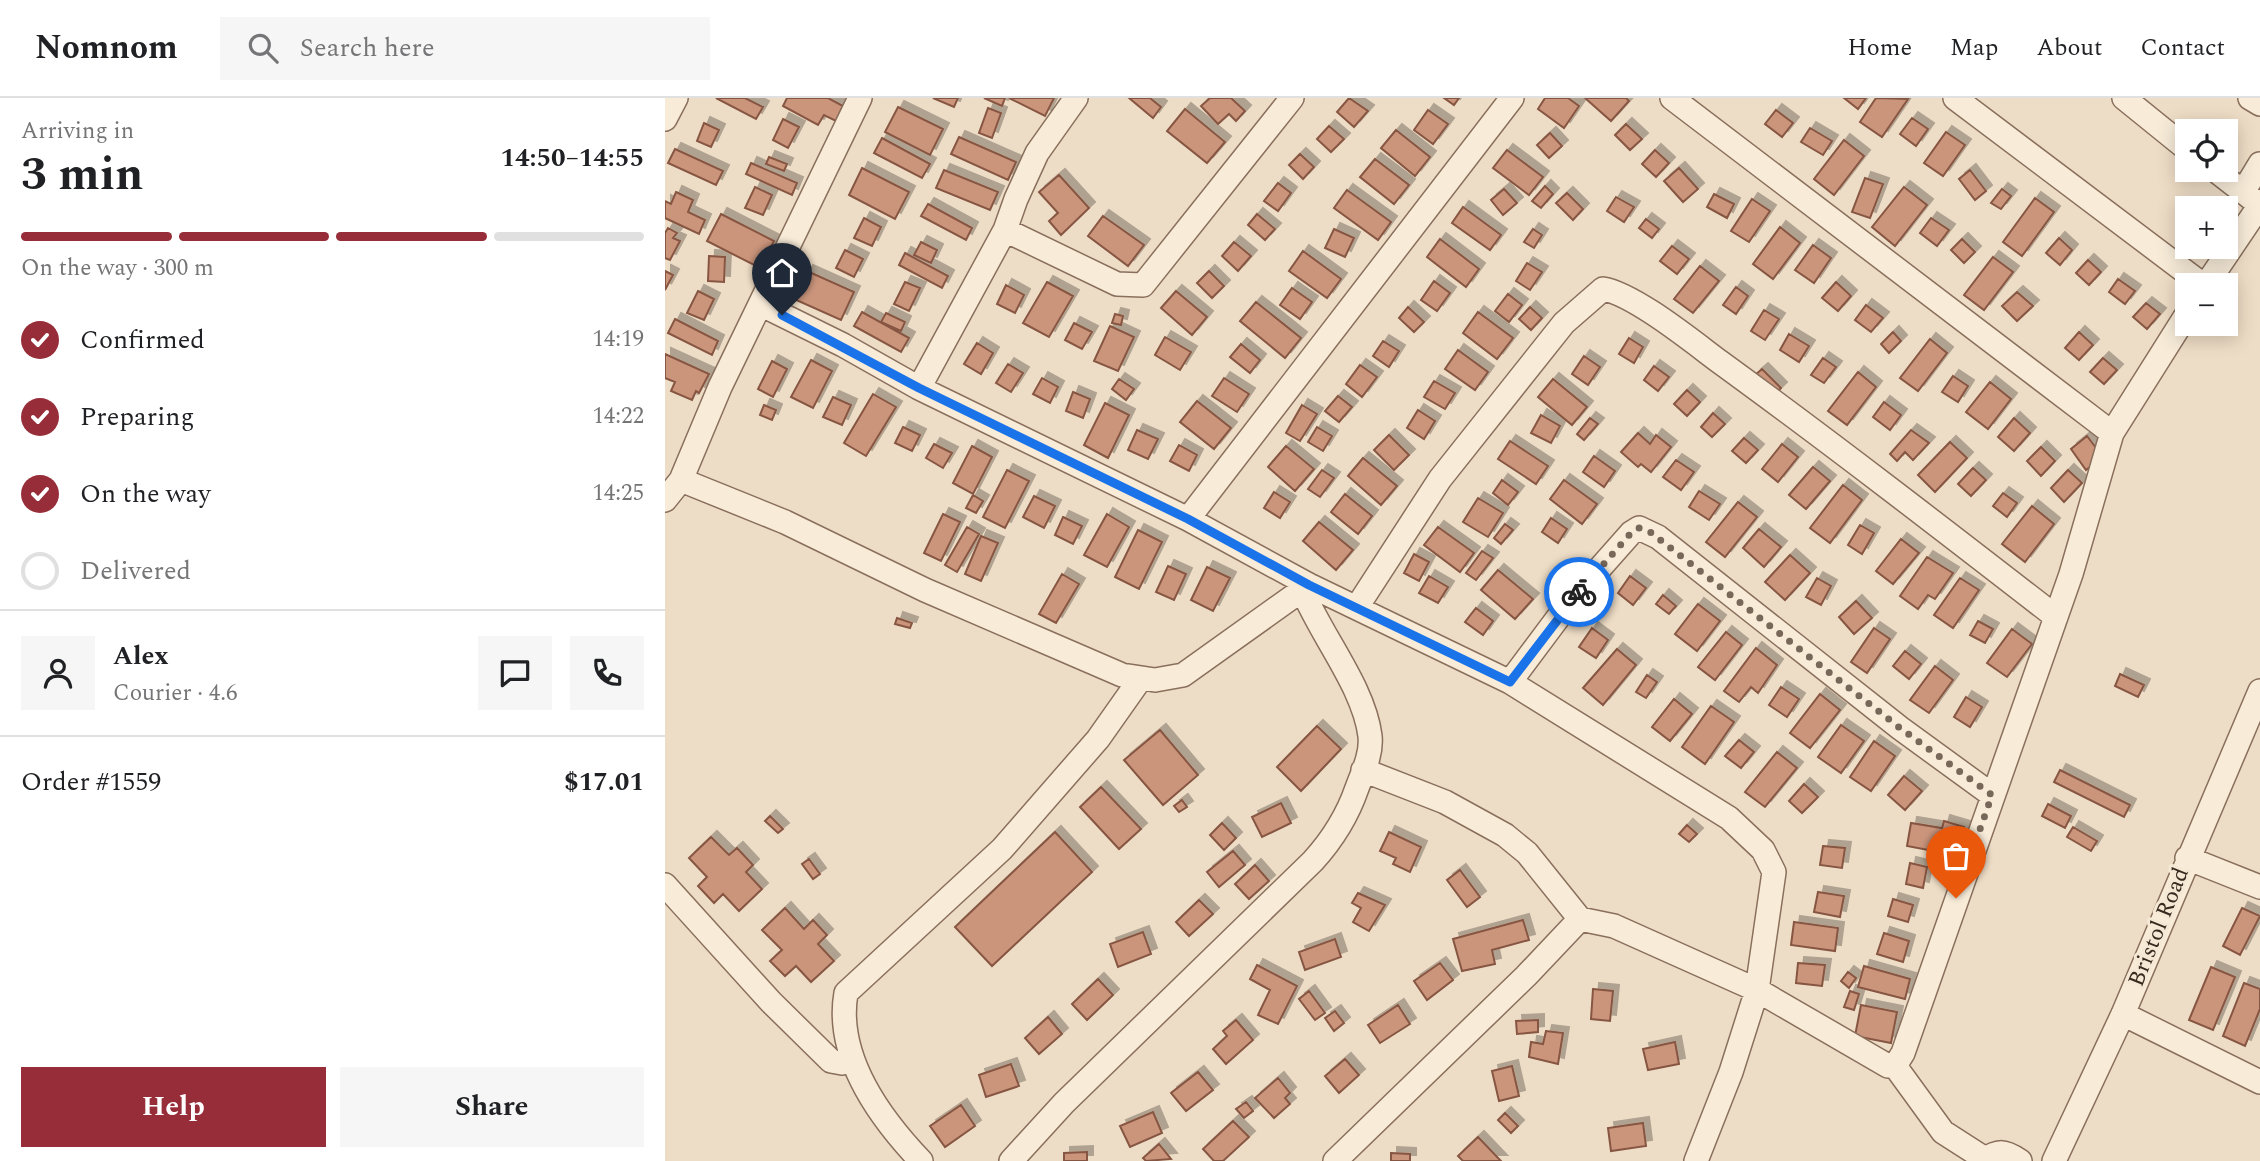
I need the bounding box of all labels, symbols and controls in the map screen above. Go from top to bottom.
search box [220,17,710,80]
text: Nomnom [35,23,178,73]
text: Search here [300,28,435,68]
icon: search [244,29,282,67]
text: Home [1847,30,1912,66]
text: Map [1950,30,1998,66]
text: About [2036,30,2102,66]
text: Contact [2140,30,2225,66]
text: Arriving in [21,114,134,149]
map controls [2175,119,2238,336]
button: locate [2175,119,2238,182]
text: 14:50–14:55 [500,138,644,178]
text: 3 min [21,140,143,210]
button: + [2175,196,2238,259]
pin [752,243,812,315]
text: On the way · 300 m [21,251,214,286]
icon: home [763,254,801,292]
button: − [2175,273,2238,336]
text: Confirmed [80,320,205,360]
icon: check [21,321,59,359]
text: 14:19 [592,322,644,357]
text: Preparing [80,397,194,437]
icon: check [21,398,59,436]
text: 14:22 [592,399,644,434]
text: On the way [80,474,211,514]
icon: check [21,475,59,513]
text: 14:25 [592,476,644,511]
text: Delivered [80,551,191,591]
courier [1544,557,1614,627]
icon: bike [1560,573,1598,611]
button: person [21,636,95,710]
text: Alex [113,636,168,676]
button: chat [478,636,552,710]
button: phone [570,636,644,710]
text: Courier · 4.6 [113,676,238,711]
text: Order #1559 [21,762,161,802]
text: $17.01 [564,762,644,802]
pin [1926,826,1986,898]
icon: bag [1937,837,1975,875]
street label: Bristol Road [2119,862,2199,992]
button: Help [21,1067,326,1147]
button: Share [340,1067,644,1147]

